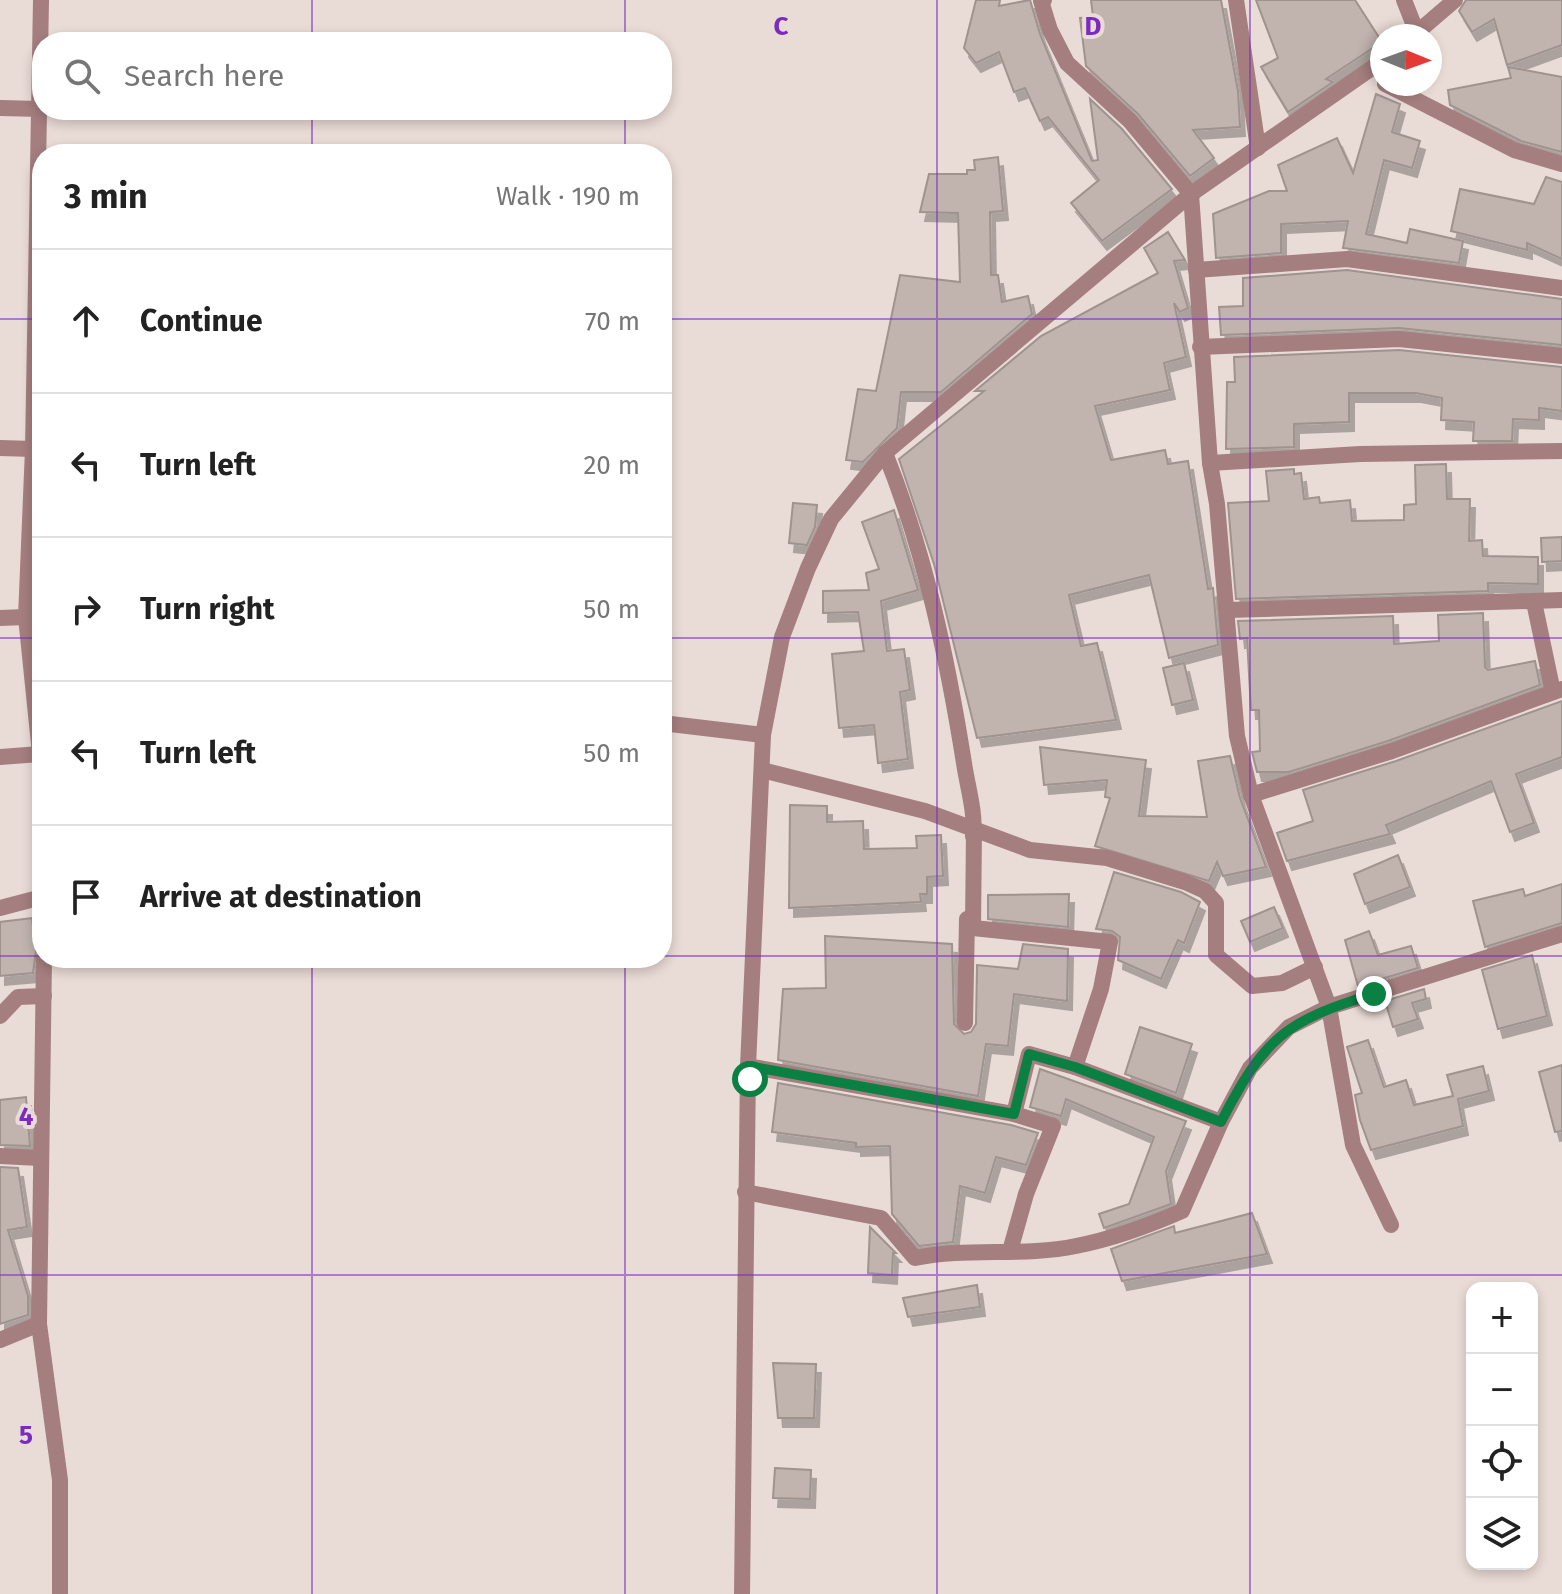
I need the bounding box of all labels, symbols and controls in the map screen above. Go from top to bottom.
text: C [774,11,789,42]
text: D [1085,11,1102,42]
north arrow [1370,24,1442,96]
search box [32,32,672,120]
icon: search [60,54,104,98]
text: Search here [124,58,284,94]
text: 3 min [64,176,148,217]
text: Walk · 190 m [496,181,640,212]
icon: ahead [64,299,108,343]
text: Continue [140,303,263,339]
text: 70 m [585,306,640,337]
icon: left [64,443,108,487]
text: Turn left [140,447,256,483]
text: 20 m [583,450,640,481]
icon: right [64,587,108,631]
text: Turn right [140,591,275,627]
text: 50 m [583,594,640,625]
icon: left [64,731,108,775]
text: Turn left [140,735,256,771]
text: 50 m [583,738,640,769]
icon: arrive [64,875,108,919]
text: Arrive at destination [140,879,422,915]
route end [1356,976,1392,1012]
route start [732,1061,768,1097]
text: 4 [19,1101,34,1132]
map controls [1466,1282,1538,1570]
button: + [1466,1282,1538,1354]
button: − [1466,1354,1538,1426]
text: 5 [19,1420,33,1451]
button: locate [1466,1426,1538,1498]
button: layers [1466,1498,1538,1570]

